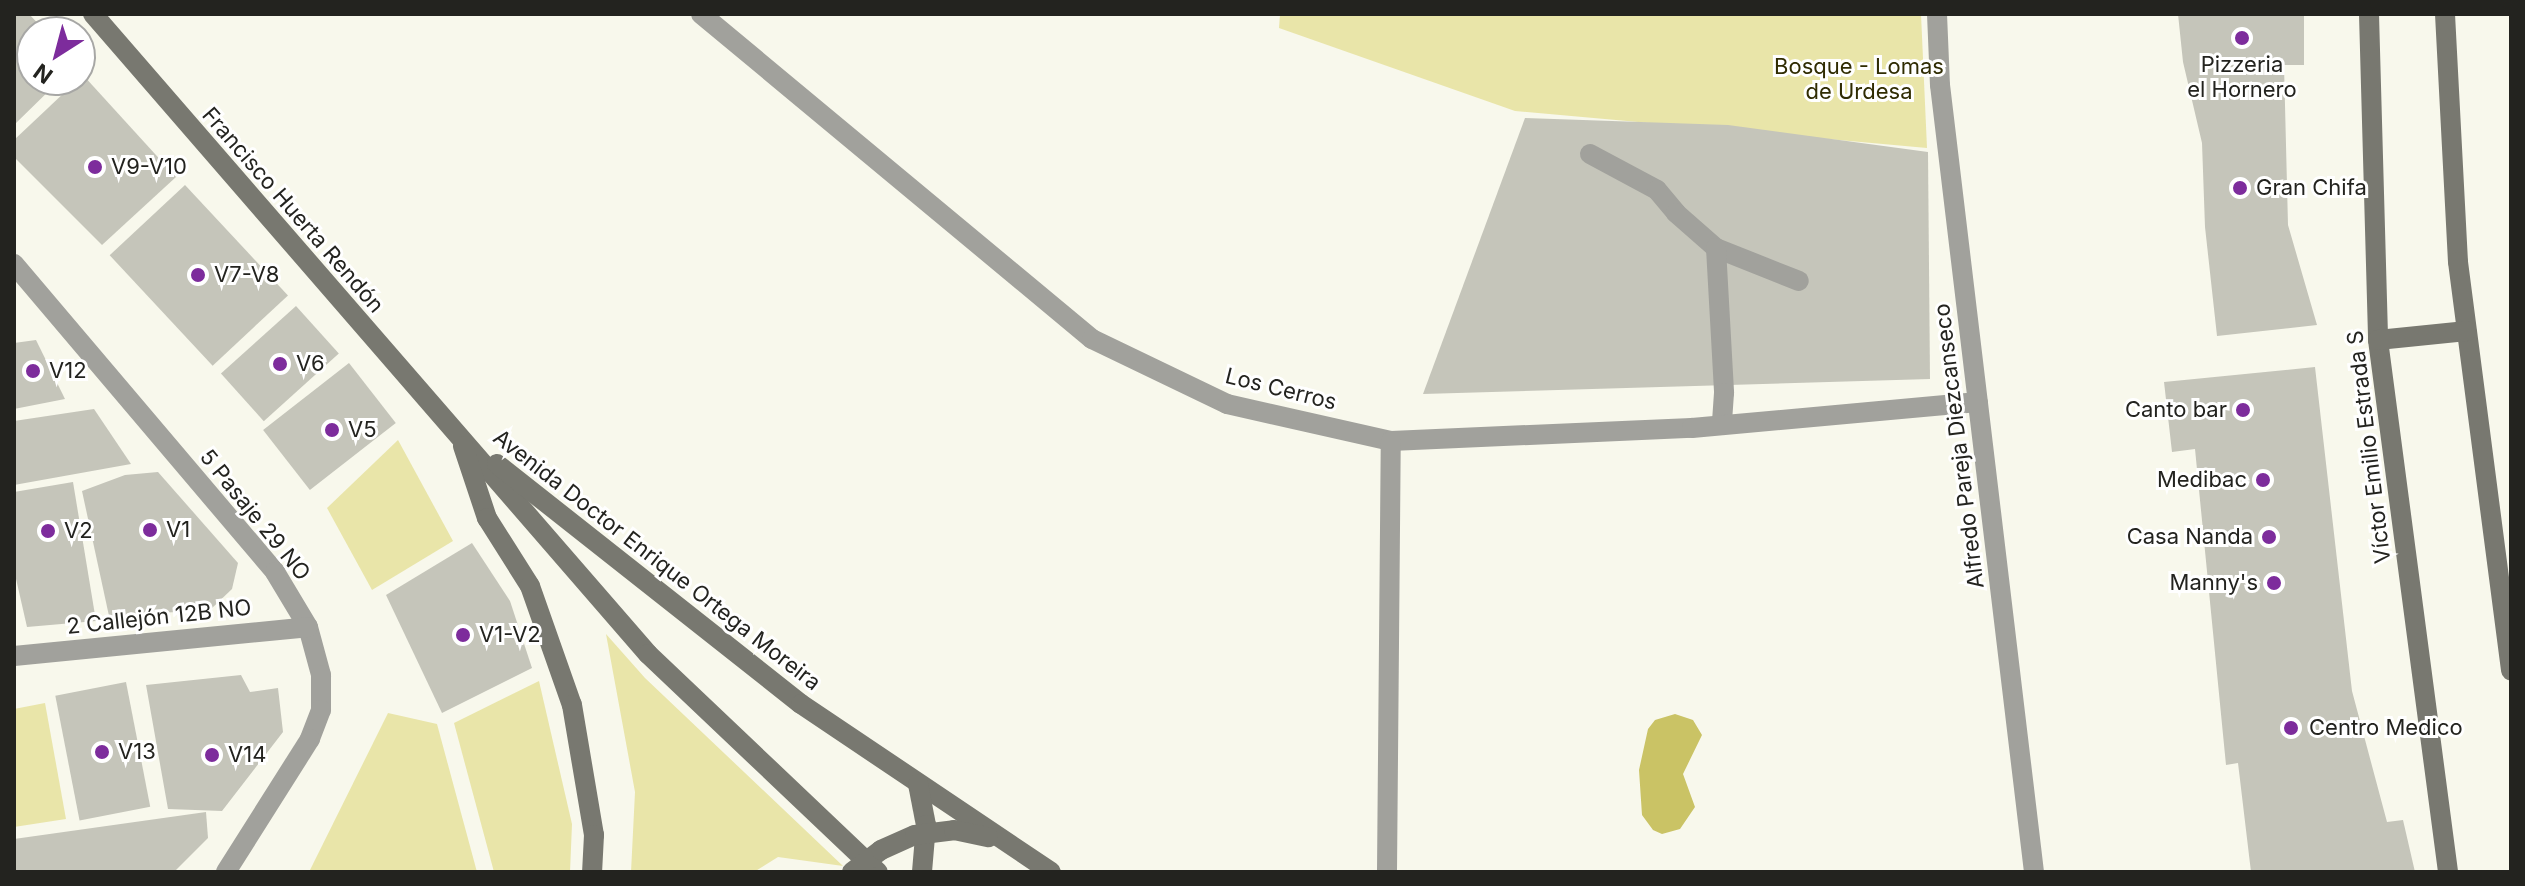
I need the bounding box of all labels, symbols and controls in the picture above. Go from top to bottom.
north arrow [16,16,96,96]
marker: Pizzeria el Hornero [2233,29,2251,47]
place label: Pizzeria el Hornero [2187,51,2297,102]
park label: Bosque - Lomas de Urdesa [1774,53,1944,104]
text: N [29,58,57,89]
street label: Francisco Huerta Rendón [197,102,389,318]
place label: V9-V10 [111,154,187,180]
marker: V9-V10 [86,158,104,176]
place label: Gran Chifa [2256,175,2367,201]
marker: Gran Chifa [2231,179,2249,197]
place label: V7-V8 [214,262,279,288]
marker: V7-V8 [189,266,207,284]
street label: Alfredo Pareja Diezcanseco [1928,302,1990,590]
street label: Víctor Emilio Estrada S [2342,329,2396,565]
place label: V6 [296,351,325,377]
marker: V6 [271,355,289,373]
place label: V12 [49,358,87,384]
marker: V12 [24,362,42,380]
street label: Los Cerros [1223,362,1339,416]
place label: Canto bar [2125,397,2227,423]
marker: Canto bar [2234,401,2252,419]
place label: V5 [348,417,377,443]
marker: V5 [323,421,341,439]
street label: Avenida Doctor Enrique Ortega Moreira [488,424,826,696]
street label: 5 Pasaje 29 NO [194,444,316,586]
place label: Medibac [2157,467,2247,493]
marker: Medibac [2254,471,2272,489]
place label: V1 [166,517,190,543]
place label: V2 [64,518,93,544]
marker: V1 [141,521,159,539]
marker: V2 [39,522,57,540]
place label: Casa Nanda [2127,524,2253,550]
marker: Casa Nanda [2260,528,2278,546]
place label: Manny's [2170,570,2258,596]
marker: Manny's [2265,574,2283,592]
street label: 2 Callejón 12B NO [65,594,253,640]
place label: V1-V2 [479,622,541,648]
marker: V1-V2 [454,626,472,644]
place label: Centro Medico [2309,715,2463,741]
marker: Centro Medico [2280,717,2302,739]
place label: V13 [118,739,156,765]
place label: V14 [228,742,266,768]
marker: V13 [93,743,111,761]
marker: V14 [203,746,221,764]

